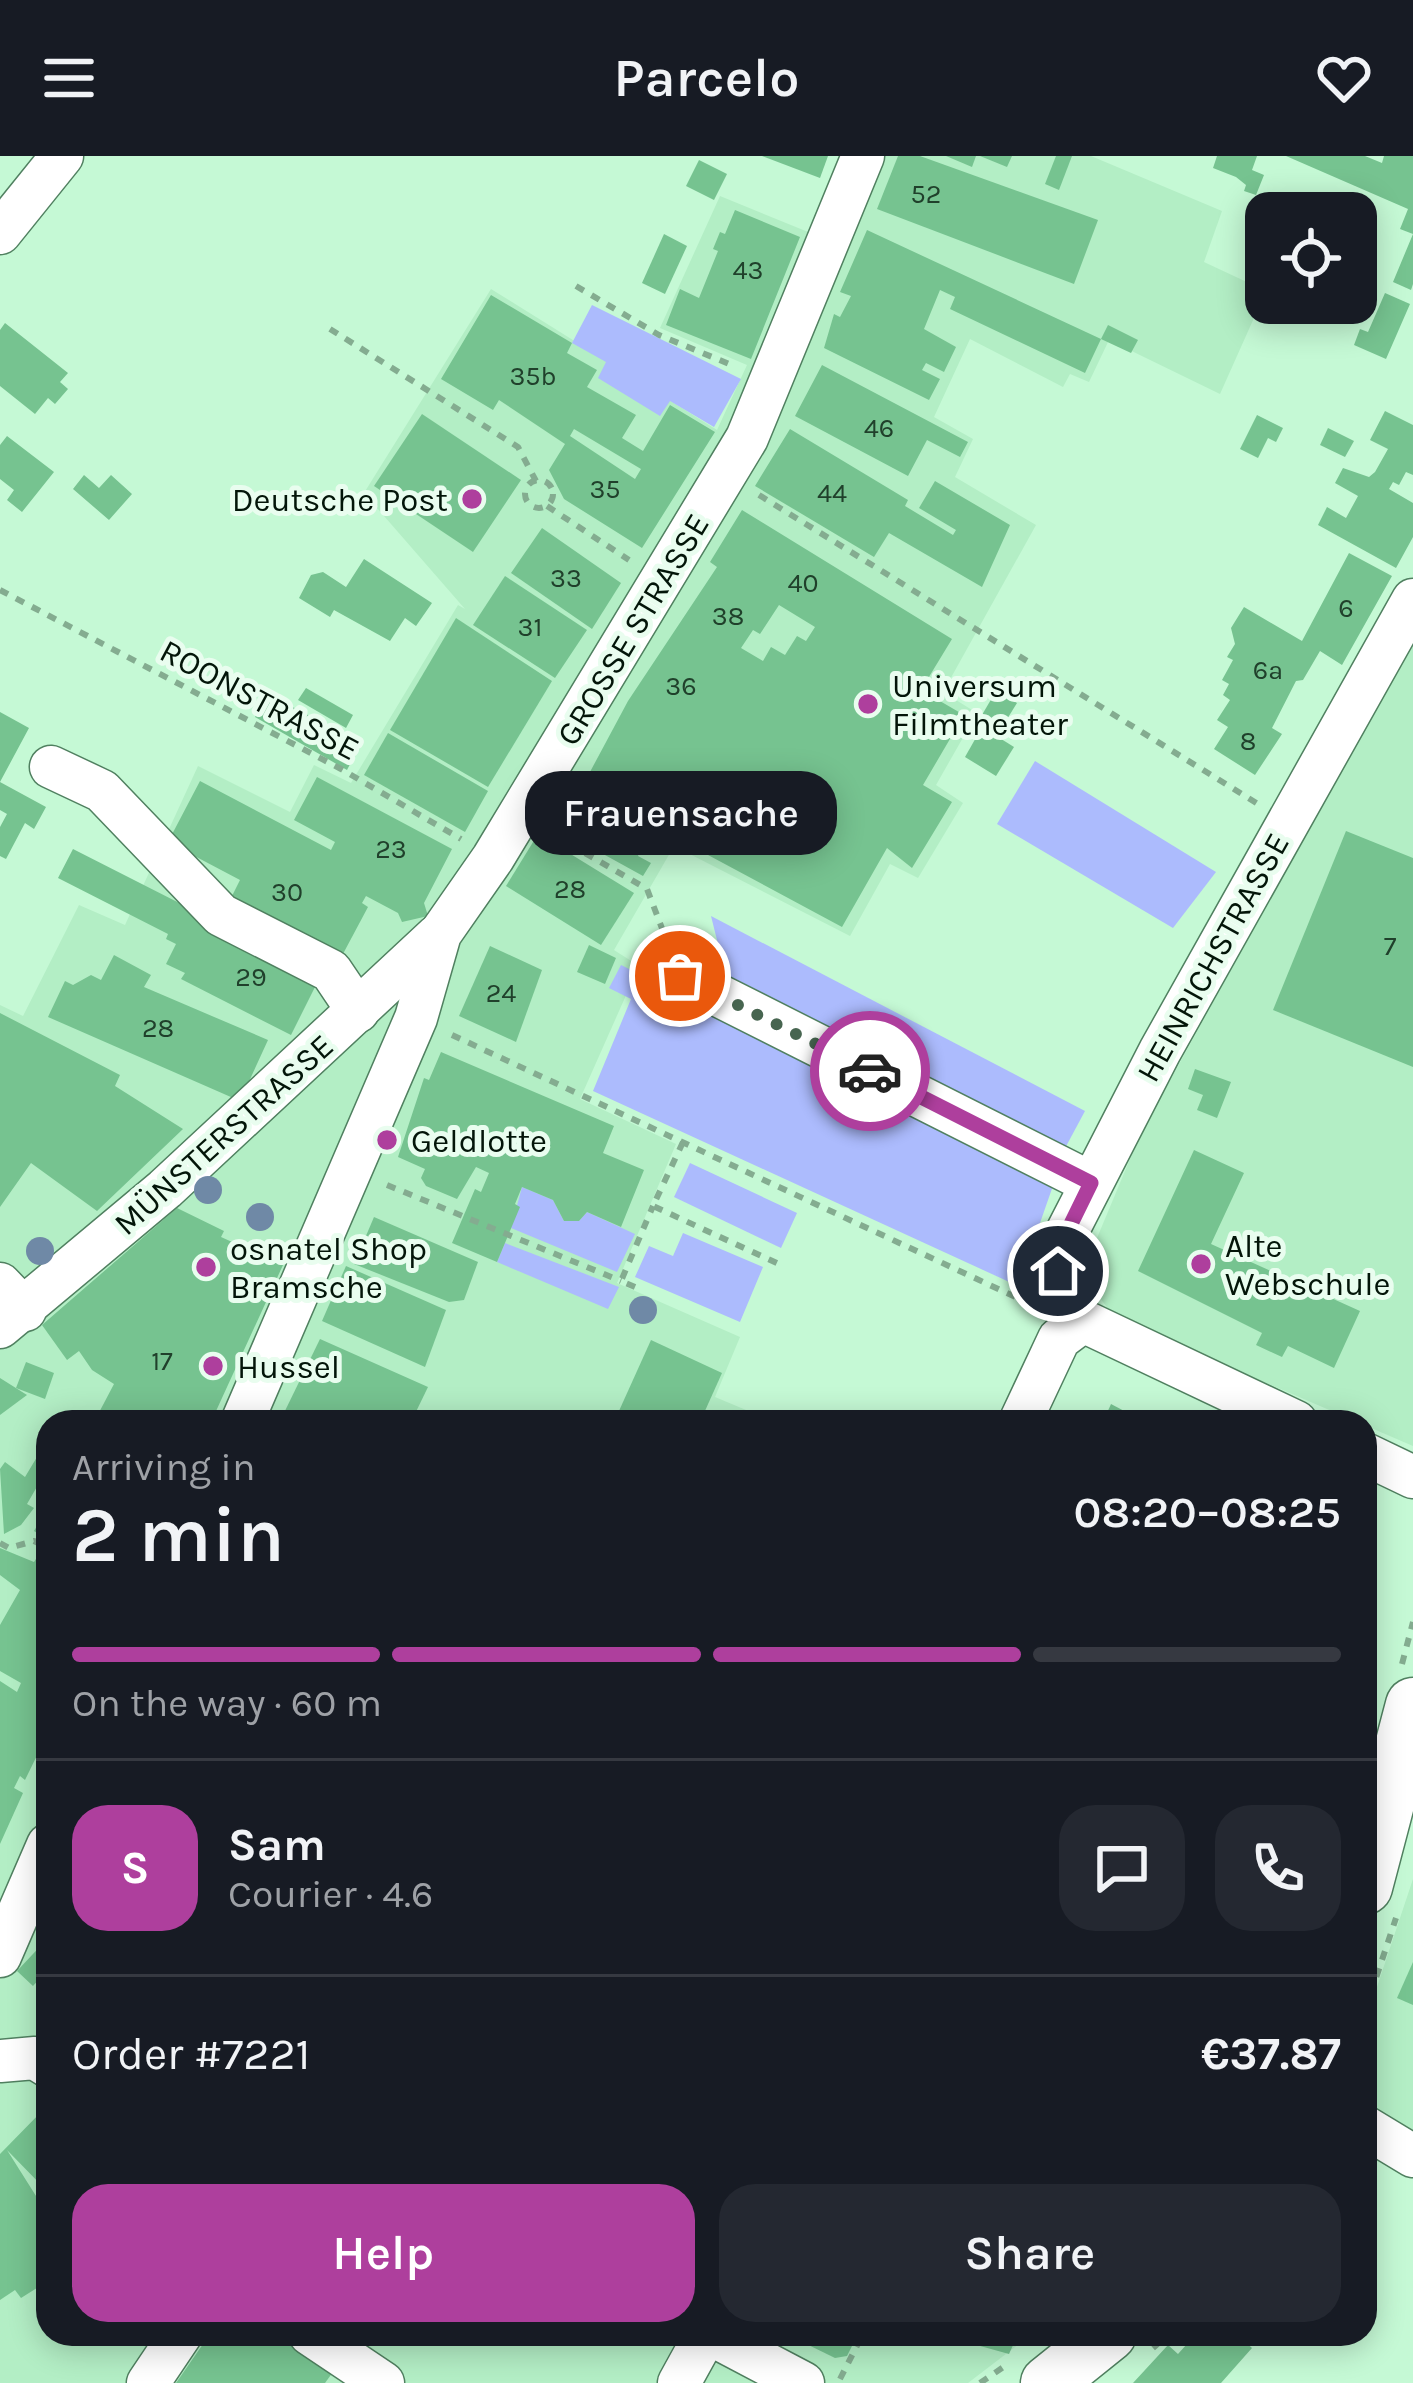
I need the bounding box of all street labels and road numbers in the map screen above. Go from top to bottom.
street label: GROSSE STRASSE [549,507,717,752]
street label: ROONSTRASSE [154,632,365,768]
street label: HEINRICHSTRASSE [1129,827,1297,1088]
street label: MÜNSTERSTRASSE [106,1026,341,1243]

